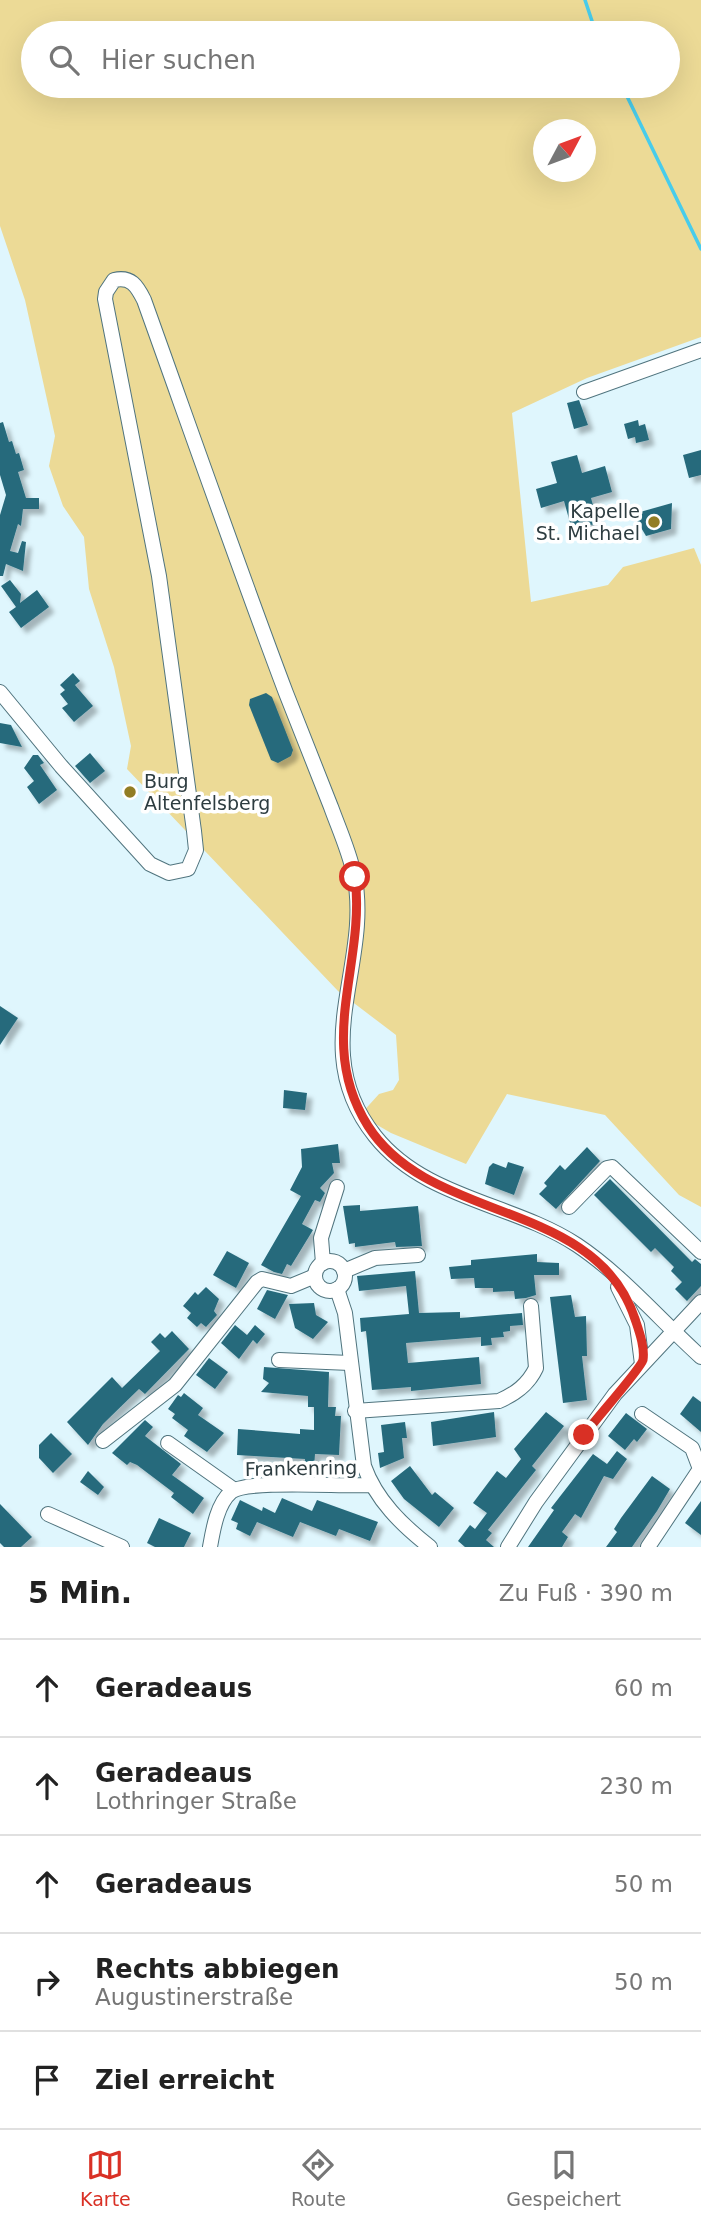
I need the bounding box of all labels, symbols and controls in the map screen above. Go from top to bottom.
search box [21,21,680,98]
icon: search [45,41,83,79]
text: Hier suchen [101,45,256,75]
north arrow [533,119,596,182]
place label: Kapelle St. Michael [536,500,640,544]
marker: Kapelle St. Michael [646,514,662,530]
place label: Burg Altenfelsberg [144,770,270,814]
marker: Burg Altenfelsberg [122,784,138,800]
route start [339,861,370,892]
route end [568,1419,599,1450]
street label: Frankenring [245,1456,357,1480]
text: 5 Min. [28,1575,132,1610]
text: Zu Fuß · 390 m [499,1580,673,1606]
icon: ahead [28,1669,66,1707]
text: Geradeaus [95,1673,252,1703]
text: 60 m [614,1675,673,1701]
text: Geradeaus [95,1758,252,1788]
icon: ahead [28,1767,66,1805]
text: 230 m [599,1773,673,1799]
text: Lothringer Straße [95,1788,297,1814]
icon: ahead [28,1865,66,1903]
text: Geradeaus [95,1869,252,1899]
text: 50 m [614,1871,673,1897]
text: Rechts abbiegen [95,1954,340,1984]
icon: right [28,1963,66,2001]
text: 50 m [614,1969,673,1995]
text: Augustinerstraße [95,1984,293,2010]
icon: arrive [28,2061,66,2099]
text: Ziel erreicht [95,2065,275,2095]
tab: Karte [80,2146,131,2210]
tab: Route [291,2146,346,2210]
tab: Gespeichert [506,2146,621,2210]

